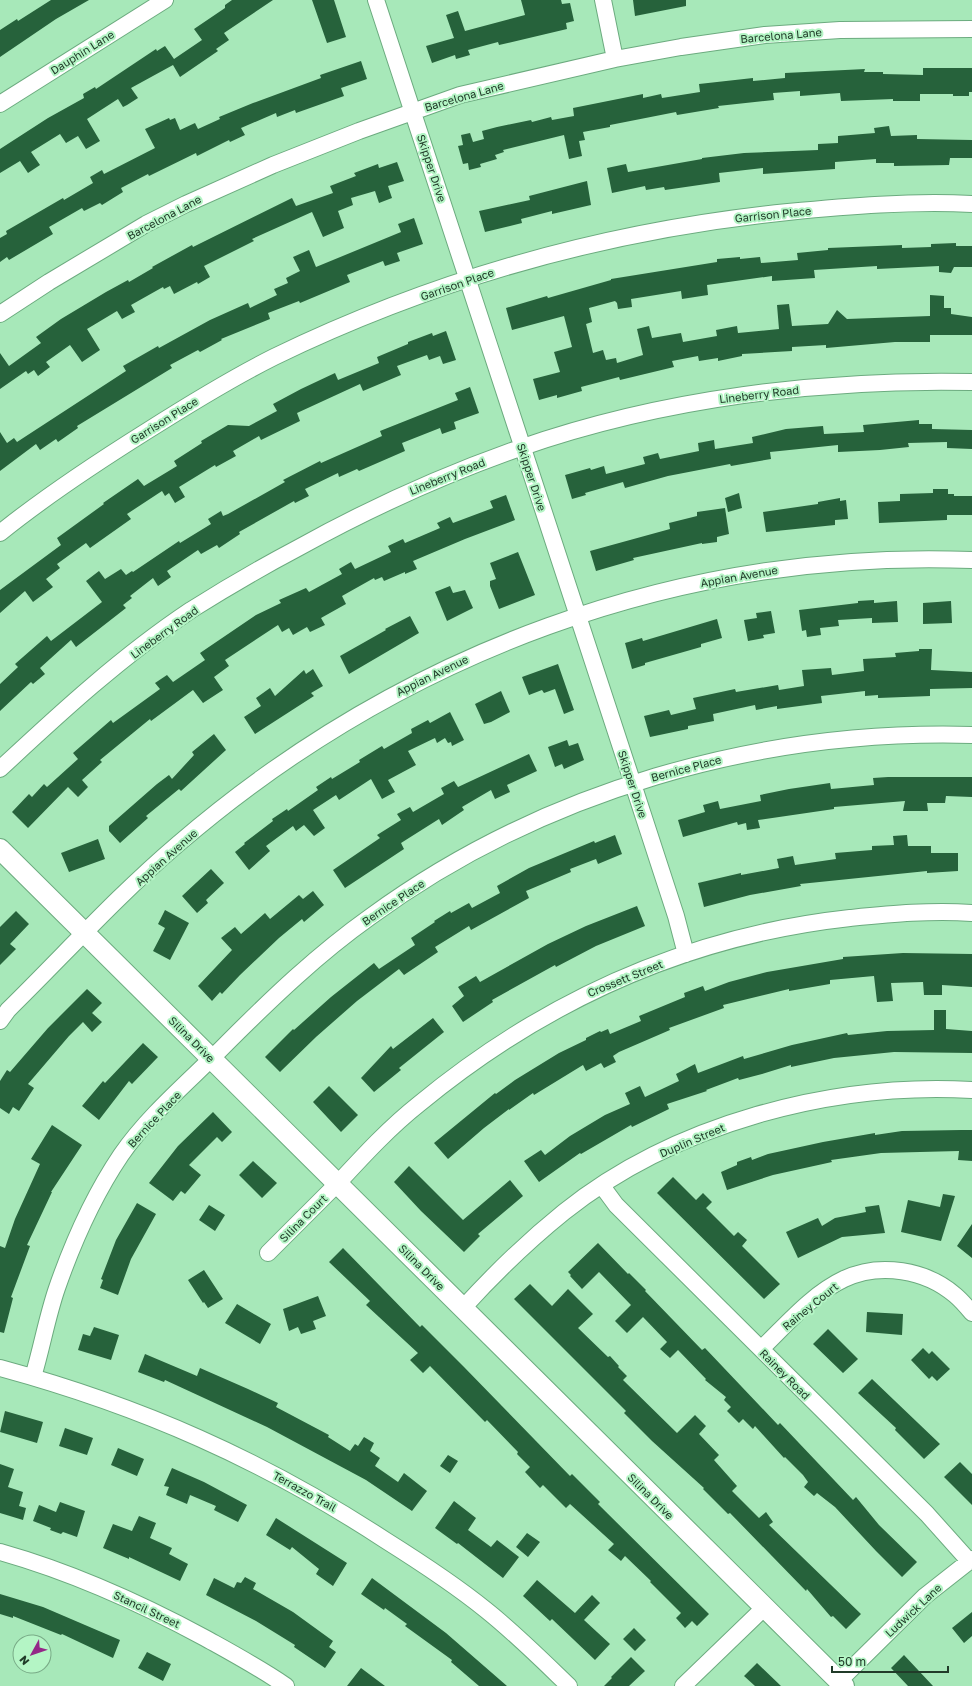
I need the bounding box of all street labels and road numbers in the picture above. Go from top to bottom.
street label: Barcelona Lane [740,25,822,45]
street label: Dauphin Lane [48,27,116,77]
street label: Barcelona Lane [423,79,505,113]
street label: Skipper Drive [415,133,449,203]
street label: Barcelona Lane [125,192,203,242]
street label: Garrison Place [734,204,812,224]
street label: Garrison Place [419,265,495,303]
street label: Lineberry Road [718,383,800,405]
street label: Garrison Place [128,394,200,446]
street label: Skipper Drive [515,442,549,512]
street label: Lineberry Road [407,455,487,497]
street label: Appian Avenue [699,563,779,589]
street label: Lineberry Road [128,603,200,661]
street label: Appian Avenue [394,652,470,698]
street label: Skipper Drive [616,749,650,819]
street label: Bernice Place [649,752,723,784]
street label: Appian Avenue [133,826,199,888]
street label: Bernice Place [359,876,427,928]
street label: Crossett Street [585,957,665,999]
street label: Silina Drive [166,1013,218,1065]
street label: Bernice Place [125,1088,183,1150]
street label: Duplin Street [657,1120,727,1160]
street label: Silina Court [277,1192,329,1244]
street label: Silina Drive [396,1241,448,1293]
street label: Rainey Court [779,1280,841,1332]
street label: Rainey Road [757,1346,813,1402]
street label: Terrazzo Trail [271,1468,339,1514]
street label: Silina Drive [625,1470,677,1522]
street label: Ludwick Lane [882,1581,944,1639]
street label: Stancil Street [112,1588,182,1630]

